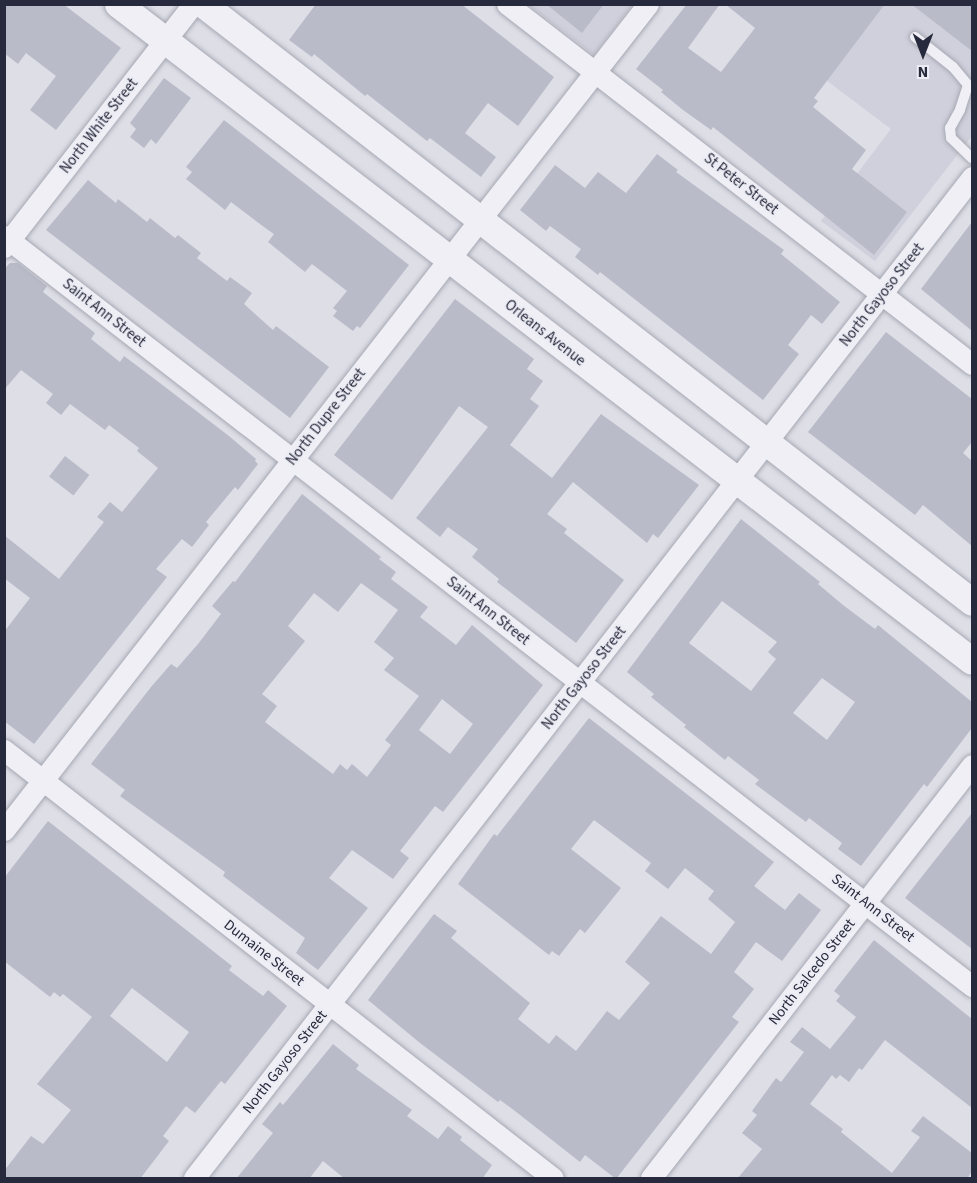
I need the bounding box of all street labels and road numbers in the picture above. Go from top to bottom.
street label: North White Street [56,75,142,177]
street label: St Peter Street [700,149,782,219]
street label: North Gayoso Street [836,240,928,350]
street label: Saint Ann Street [59,275,149,351]
street label: Orleans Avenue [501,296,589,370]
street label: North Dupre Street [283,365,369,469]
street label: Saint Ann Street [443,573,533,649]
street label: North Gayoso Street [538,623,630,733]
street label: Saint Ann Street [828,870,918,946]
street label: North Salcedo Street [765,915,859,1029]
street label: Dumaine Street [220,916,308,990]
street label: North Gayoso Street [239,1007,331,1117]

